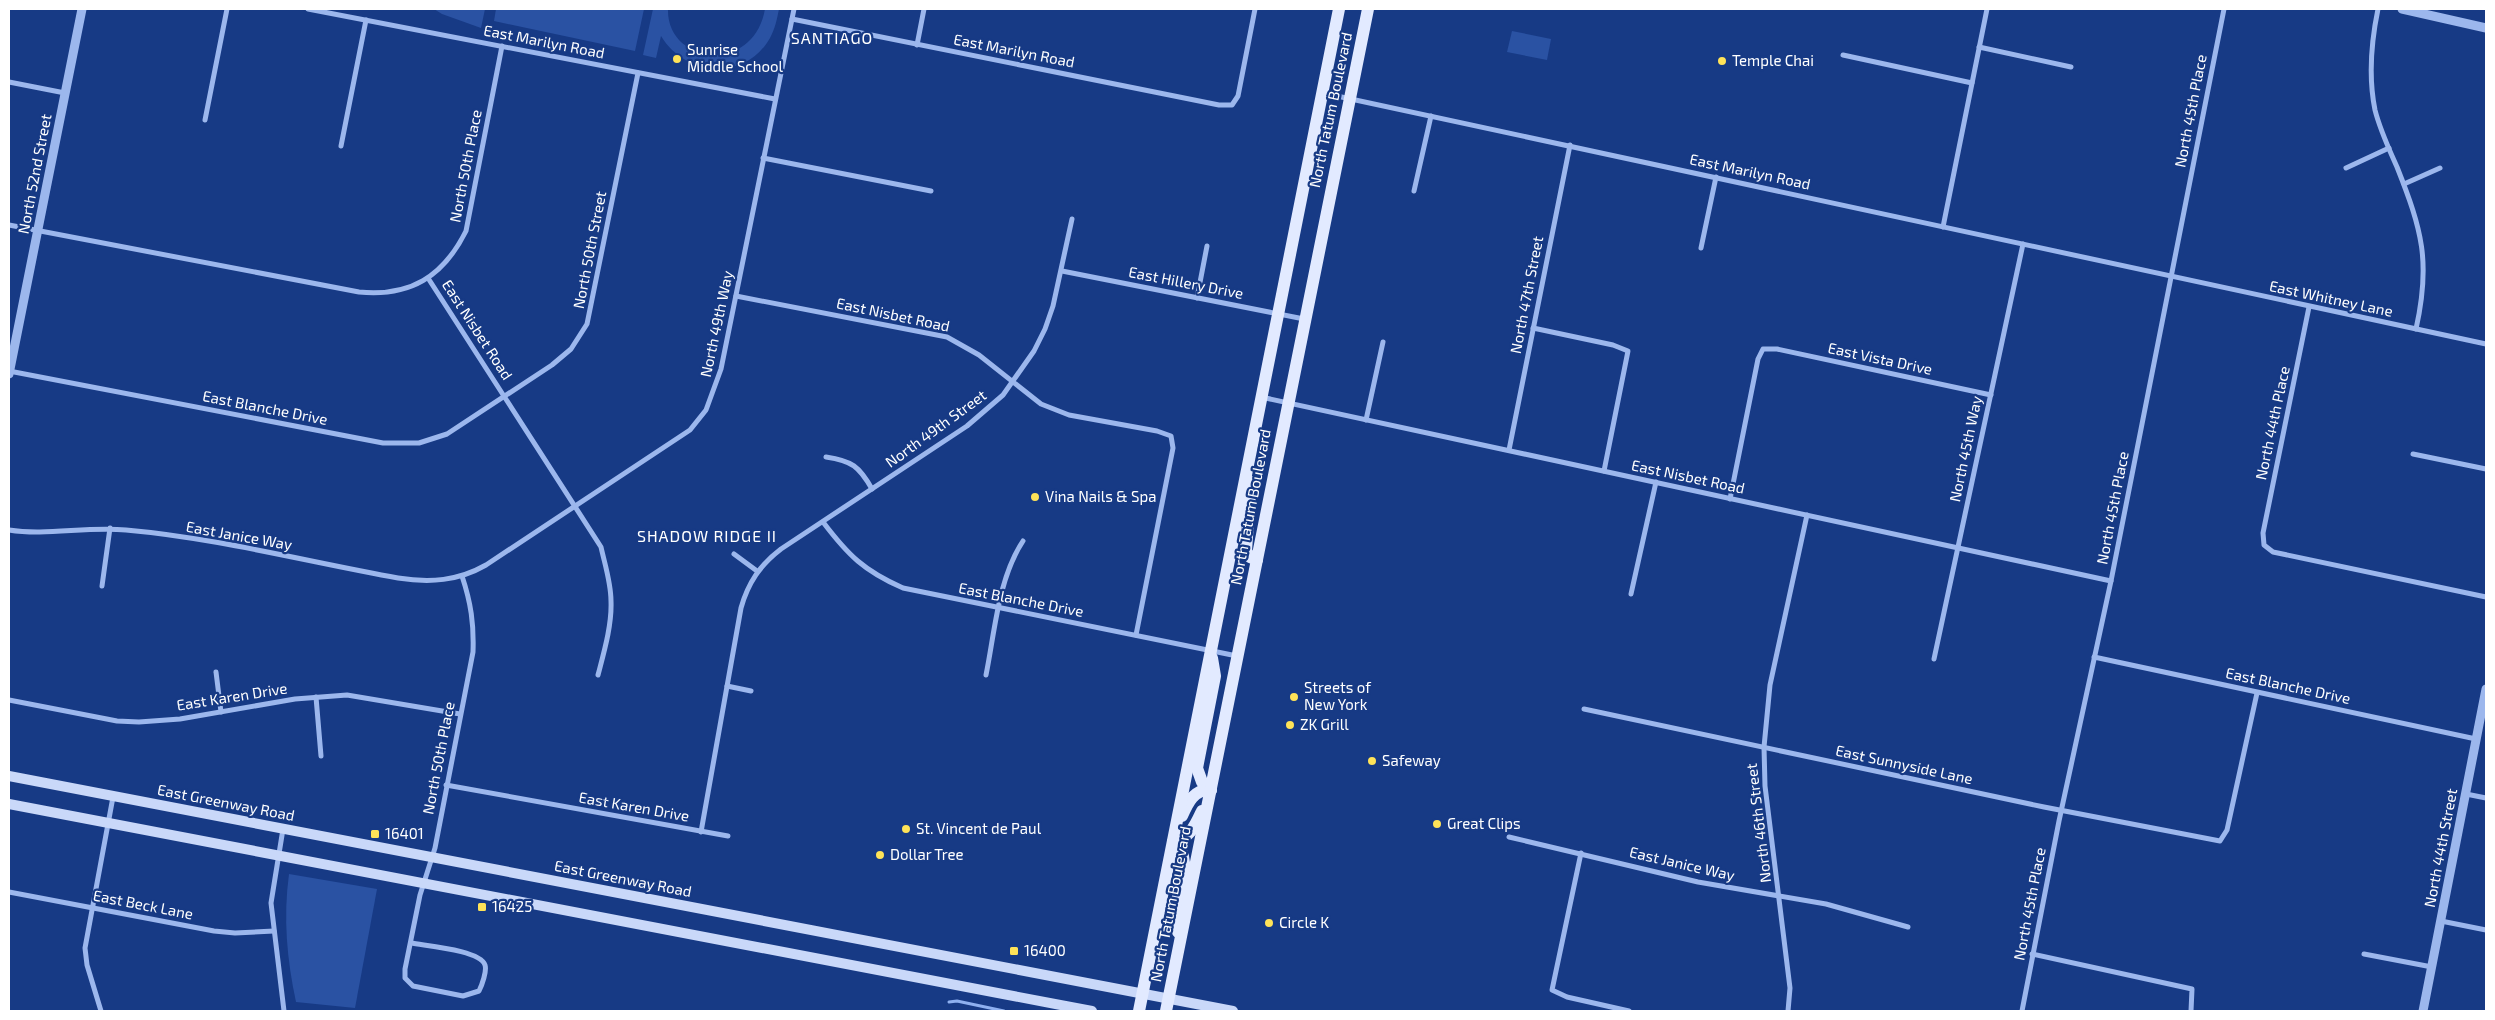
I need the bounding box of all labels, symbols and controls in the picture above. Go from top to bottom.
street label: East Marilyn Road [482,20,606,62]
district label: SANTIAGO [791,28,873,47]
street label: East Marilyn Road [952,29,1076,71]
street label: North Tatum Boulevard [1305,31,1355,189]
place label: Sunrise Middle School [687,40,783,75]
place label: Temple Chai [1732,51,1814,69]
marker: Sunrise Middle School [671,53,683,65]
street label: North 45th Place [2170,53,2210,169]
marker: Temple Chai [1716,55,1728,67]
street label: North 50th Place [445,108,485,224]
street label: North 52nd Street [14,112,55,235]
street label: East Marilyn Road [1688,149,1812,193]
street label: North 50th Street [569,189,609,310]
street label: North 47th Street [1506,234,1546,355]
street label: East Hillery Drive [1127,262,1245,302]
street label: North 49th Way [696,269,736,379]
street label: East Nisbet Road [439,276,517,383]
street label: East Whitney Lane [2268,276,2395,320]
street label: East Nisbet Road [835,293,952,335]
street label: East Vista Drive [1826,338,1934,378]
street label: North 44th Place [2251,364,2293,481]
street label: North 49th Street [882,385,990,471]
street label: East Blanche Drive [201,386,329,428]
street label: North 45th Way [1945,394,1985,503]
street label: North Tatum Boulevard [1226,427,1274,586]
street label: North 45th Place [2092,450,2132,566]
street label: East Nisbet Road [1630,455,1747,497]
place label: Vina Nails & Spa [1045,487,1156,505]
marker: Vina Nails & Spa [1029,491,1041,503]
street label: East Janice Way [185,517,294,553]
district label: SHADOW RIDGE II [637,526,777,545]
street label: East Blanche Drive [957,578,1085,620]
street label: East Blanche Drive [2224,663,2352,707]
street label: East Karen Drive [175,678,289,714]
place label: Streets of New York [1304,678,1371,713]
marker: Streets of New York [1288,691,1300,703]
street label: North 50th Place [418,700,458,816]
place label: ZK Grill [1300,715,1349,733]
marker: ZK Grill [1284,719,1296,731]
street label: East Sunnyside Lane [1834,741,1974,787]
place label: Safeway [1382,751,1441,769]
marker: Safeway [1366,755,1378,767]
street label: North 46th Street [1742,762,1774,884]
street label: East Greenway Road [156,780,296,824]
street label: East Karen Drive [577,787,691,825]
street label: North 44th Street [2420,787,2460,909]
place label: Great Clips [1447,814,1521,832]
marker: Great Clips [1431,818,1443,830]
place label: St. Vincent de Paul [916,819,1042,837]
marker: St. Vincent de Paul [900,823,912,835]
place label: 16401 [385,824,424,842]
street label: North Tatum Boulevard [1146,824,1194,983]
marker: 16401 [369,828,381,840]
street label: East Janice Way [1628,842,1737,884]
place label: Dollar Tree [890,845,964,863]
street label: North 45th Place [2009,846,2049,962]
marker: Dollar Tree [874,849,886,861]
street label: East Greenway Road [553,856,693,900]
street label: East Beck Lane [92,885,195,923]
place label: 16425 [492,897,532,915]
marker: 16425 [476,901,488,913]
place label: Circle K [1279,913,1329,931]
marker: Circle K [1263,917,1275,929]
place label: 16400 [1024,941,1066,959]
marker: 16400 [1008,945,1020,957]

